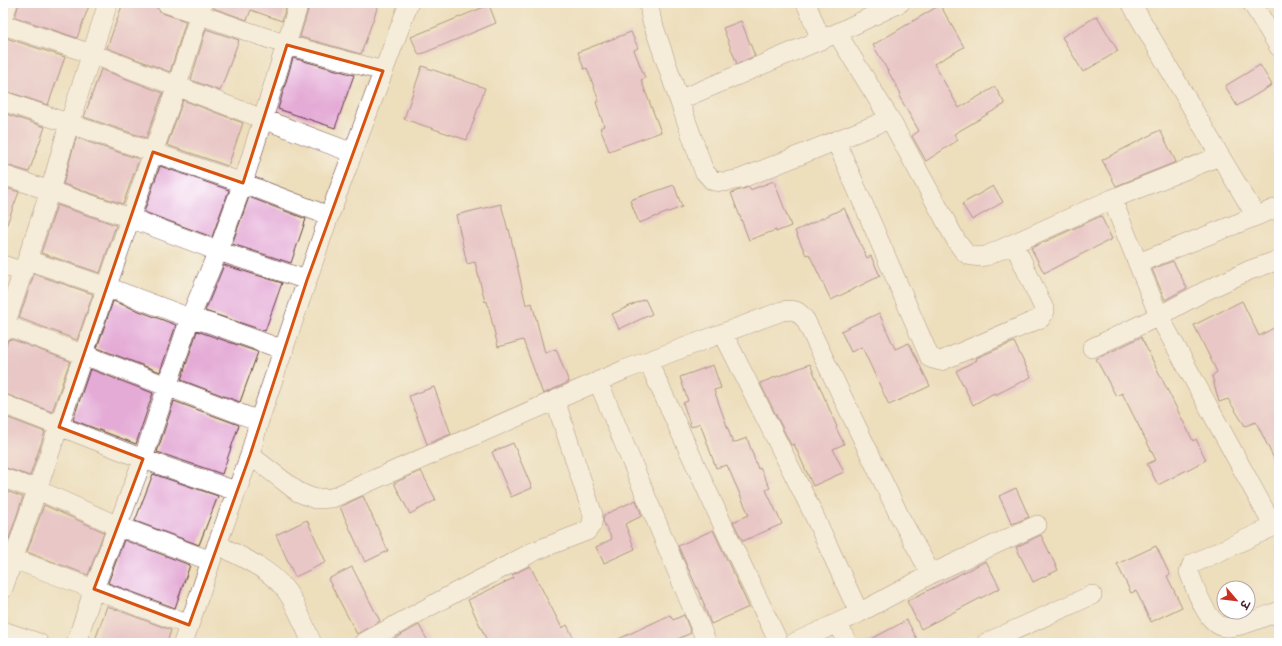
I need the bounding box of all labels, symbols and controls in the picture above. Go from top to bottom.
north arrow [1216,580,1256,620]
text: उ [1235,597,1253,613]

